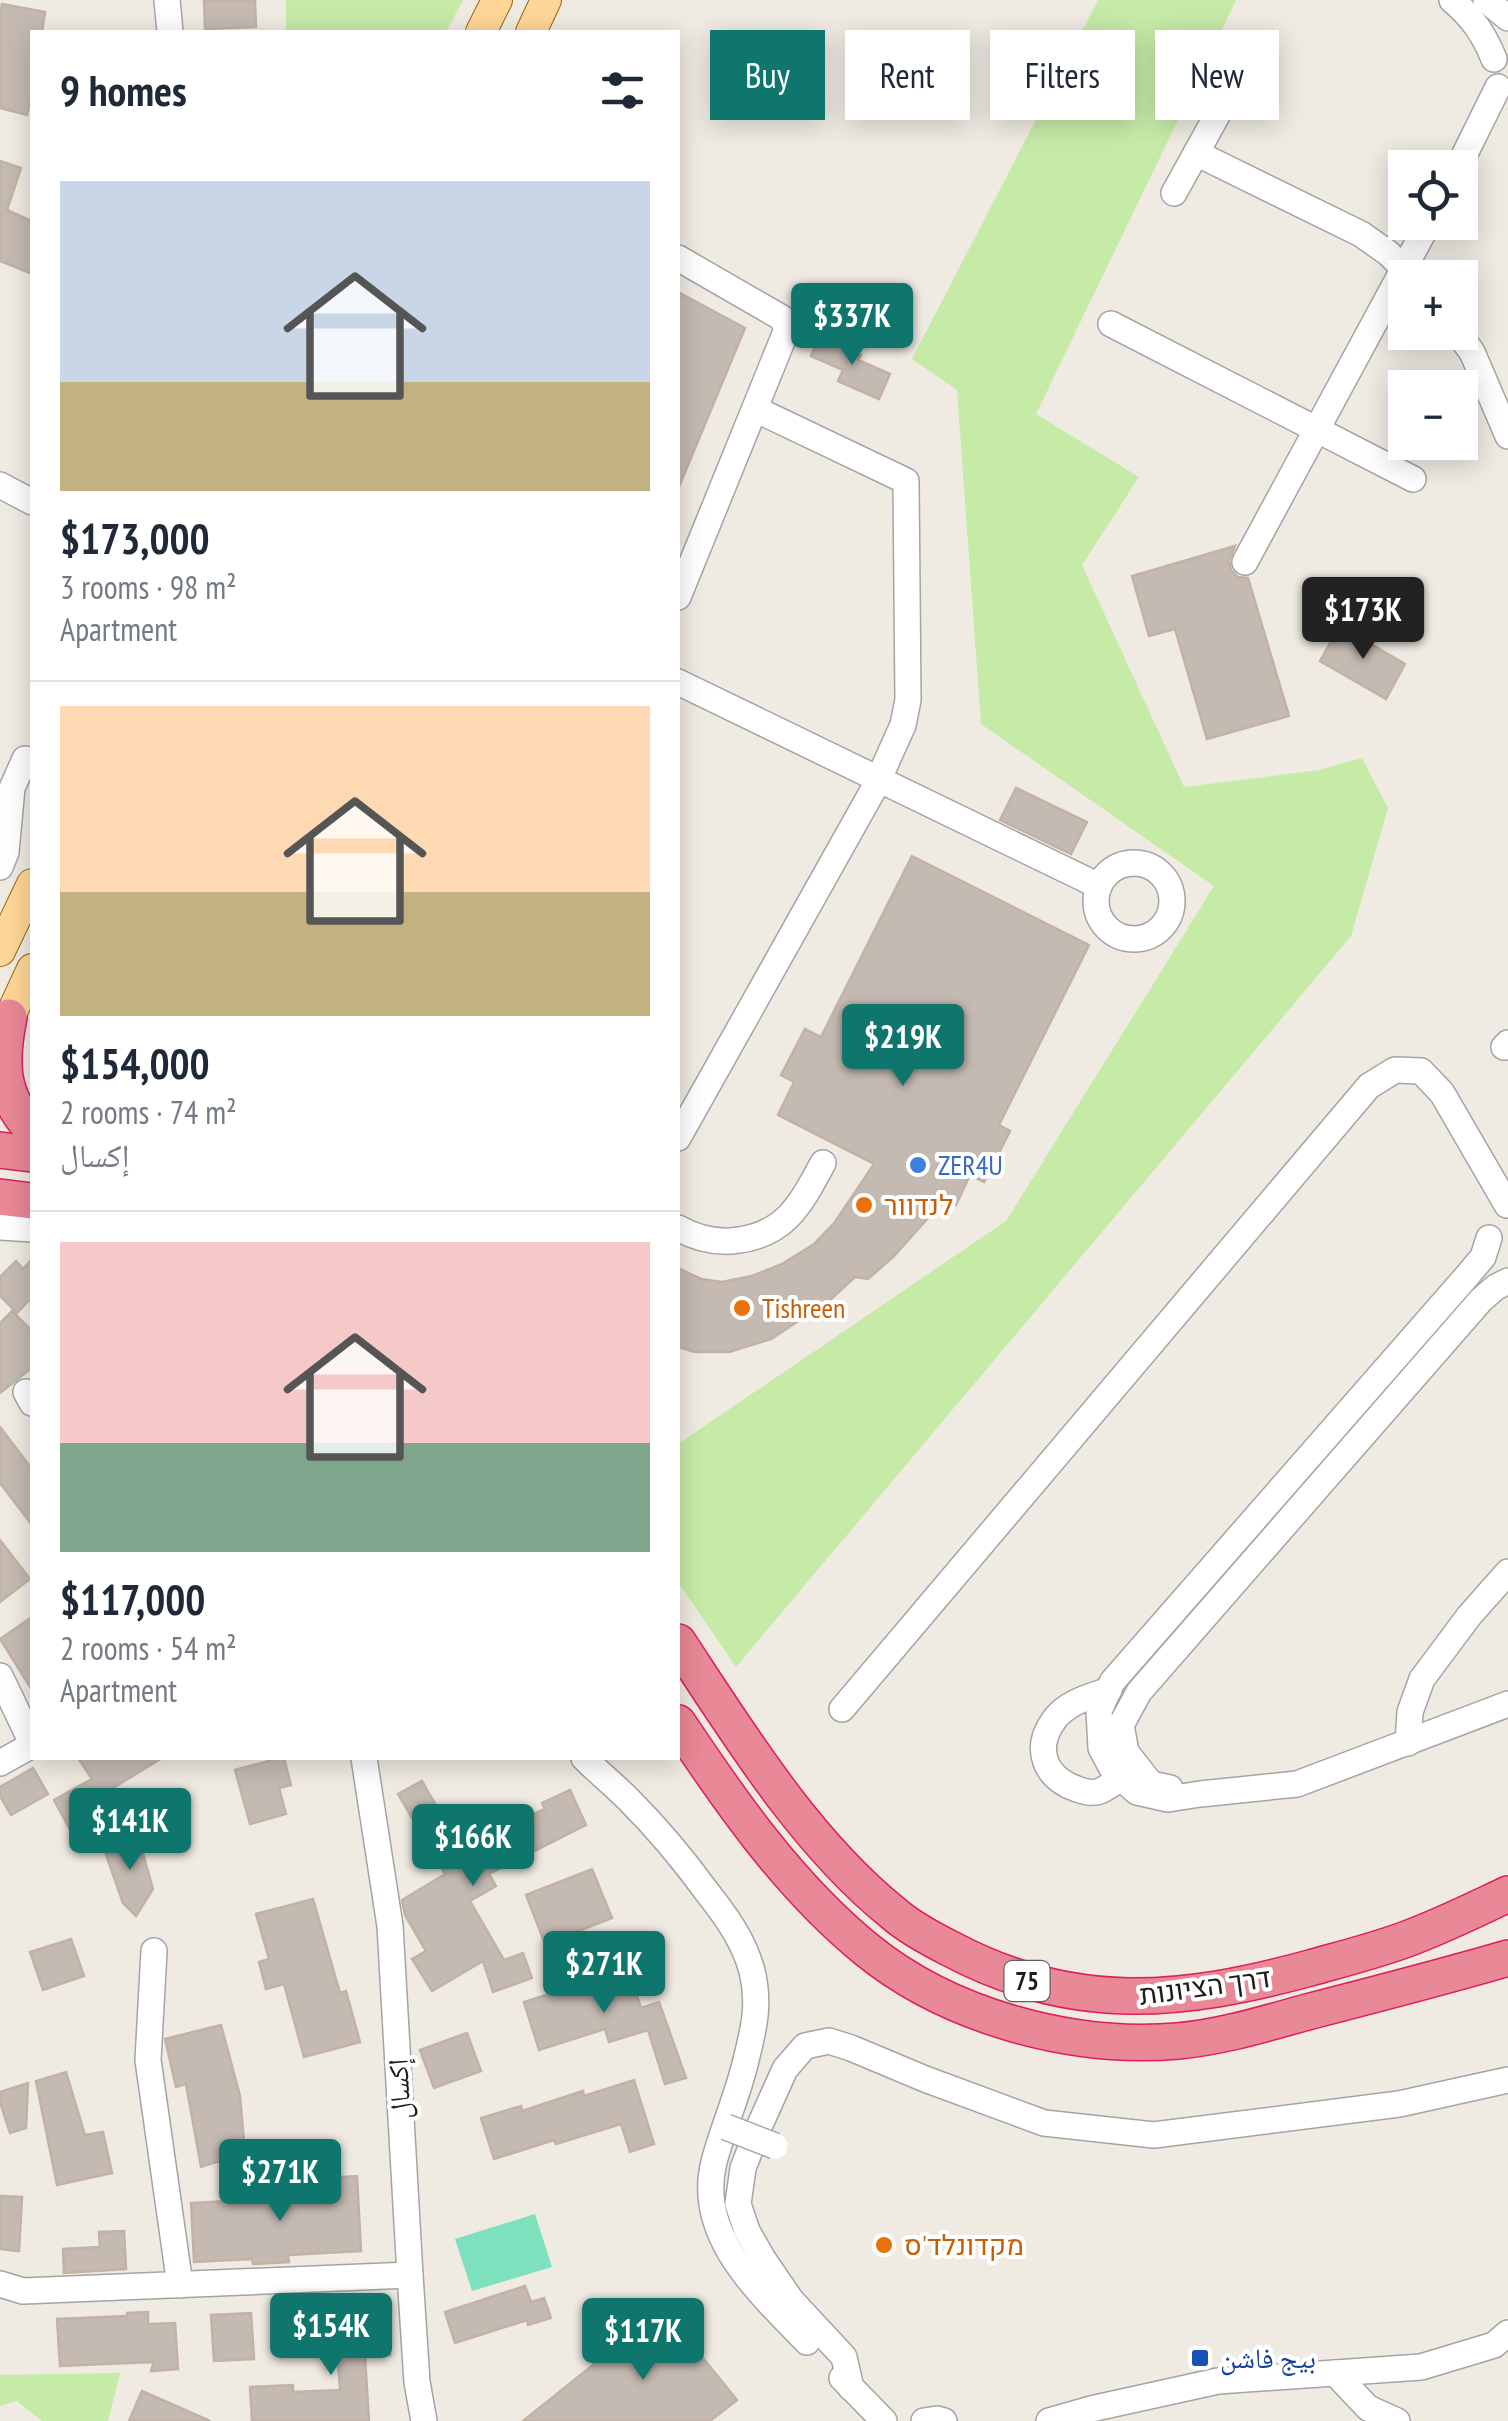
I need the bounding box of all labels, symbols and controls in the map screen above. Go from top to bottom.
chip: Buy [710,30,825,120]
chip: Rent [845,30,970,120]
chip: Filters [990,30,1135,120]
chip: New [1155,30,1279,120]
text: 9 homes [60,63,187,118]
icon: filters [595,63,650,118]
map controls [1388,150,1478,460]
button: locate [1388,150,1478,240]
icon: home [265,246,445,426]
button: + [1388,260,1478,350]
pin: $337K [782,283,922,368]
text: $337K [813,294,891,336]
button: − [1388,370,1478,460]
text: $173,000 [60,511,210,566]
text: 3 rooms · 98 m² [60,566,237,608]
pin: $173K [1293,577,1433,662]
text: $173K [1324,588,1402,630]
text: Apartment [60,608,177,650]
icon: home [265,771,445,951]
pin: $219K [833,1004,973,1089]
text: $219K [864,1015,942,1057]
text: $154,000 [60,1036,210,1091]
text: 2 rooms · 74 m² [60,1091,237,1133]
text: إكسال [60,1134,129,1176]
place label: ZER4U [938,1146,1003,1183]
marker: ZER4U [907,1154,929,1176]
place label: לנדוור [884,1186,953,1223]
marker: לנדוור [853,1194,875,1216]
place label: Tishreen [762,1289,845,1326]
marker: Tishreen [731,1297,753,1319]
icon: home [265,1307,445,1487]
text: $117,000 [60,1572,205,1627]
text: 2 rooms · 54 m² [60,1627,237,1669]
text: Apartment [60,1669,177,1711]
pin: $141K [60,1788,200,1873]
text: $141K [91,1799,169,1841]
pin: $166K [403,1804,543,1889]
text: $166K [434,1815,512,1857]
pin: $271K [534,1931,674,2016]
text: $271K [565,1942,643,1984]
street label: דרך הציונות [1137,1958,1273,2013]
road number: 75 [1004,1961,1050,2001]
street label: إكسال [378,2058,419,2120]
pin: $271K [210,2139,350,2224]
text: $271K [241,2150,319,2192]
place label: מקדונלד'ס [904,2226,1024,2263]
marker: מקדונלד'ס [873,2234,895,2256]
pin: $154K [261,2293,401,2378]
pin: $117K [573,2298,713,2383]
text: $154K [292,2304,370,2346]
text: $117K [604,2309,682,2351]
place label: بيج فاشن [1220,2339,1316,2376]
marker: بيج فاشن [1189,2347,1211,2369]

